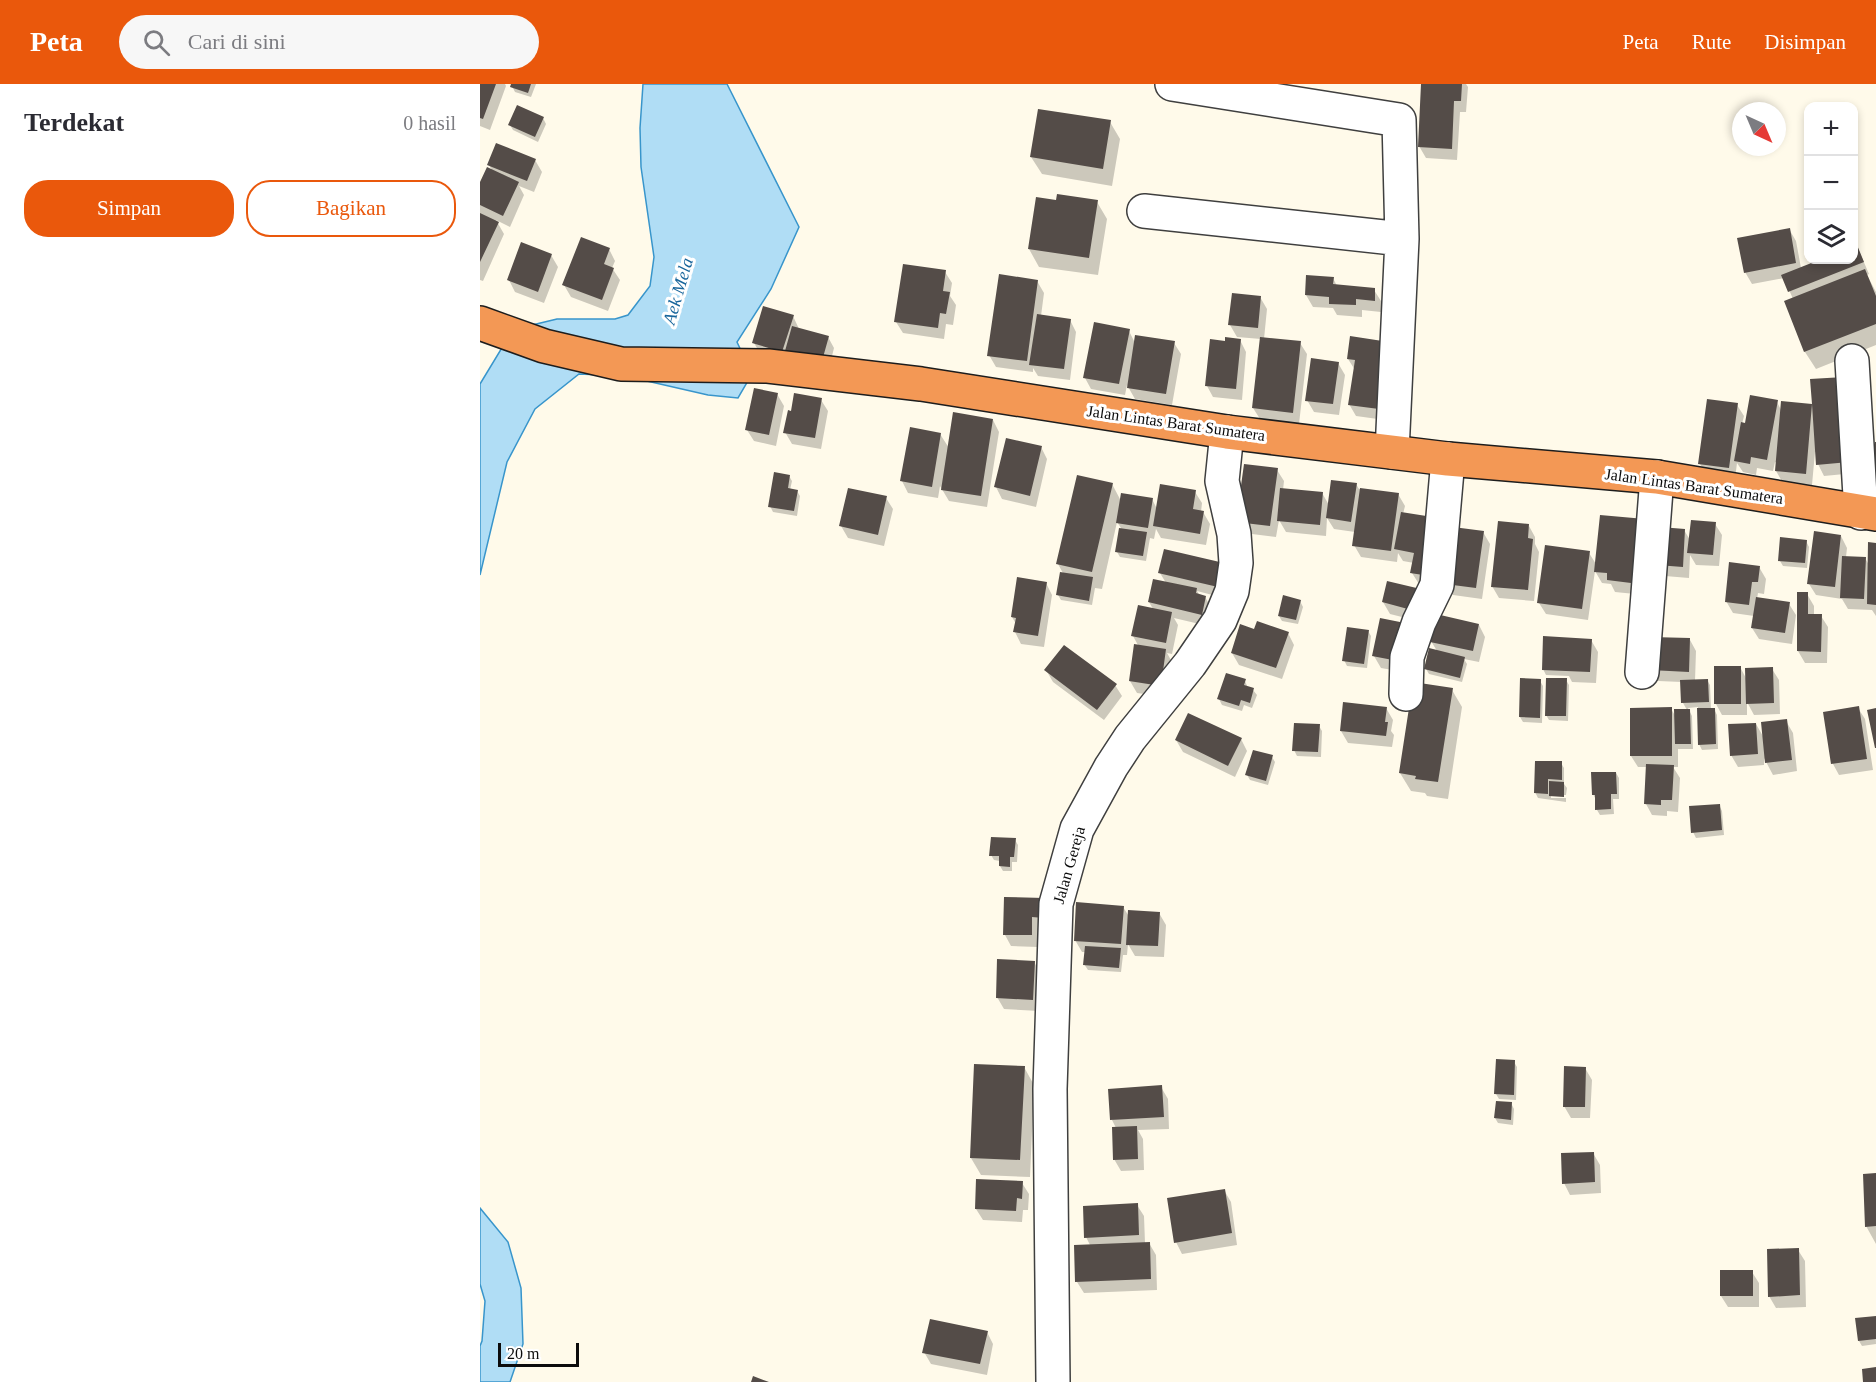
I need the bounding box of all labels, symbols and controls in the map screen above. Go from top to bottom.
search box [119,15,539,69]
text: Peta [30,26,83,57]
icon: search [140,26,173,59]
text: Cari di sini [188,29,286,54]
text: Peta [1623,30,1659,54]
text: Rute [1692,30,1731,54]
text: Disimpan [1764,30,1846,54]
north arrow [1732,102,1786,156]
map controls [1804,102,1858,264]
button: + [1804,102,1858,156]
text: Terdekat [24,108,124,137]
text: 0 hasil [403,112,456,134]
button: − [1804,156,1858,210]
button: Simpan [24,180,234,237]
button: Bagikan [246,180,456,237]
button: layers [1804,210,1858,264]
water label: Aek Mela [659,255,697,328]
street label: Jalan Lintas Barat Sumatera [1086,402,1266,444]
street label: Jalan Lintas Barat Sumatera [1604,465,1784,507]
street label: Jalan Gereja [1050,824,1089,906]
scale bar [498,1340,579,1368]
text: 20 m [507,1345,539,1362]

